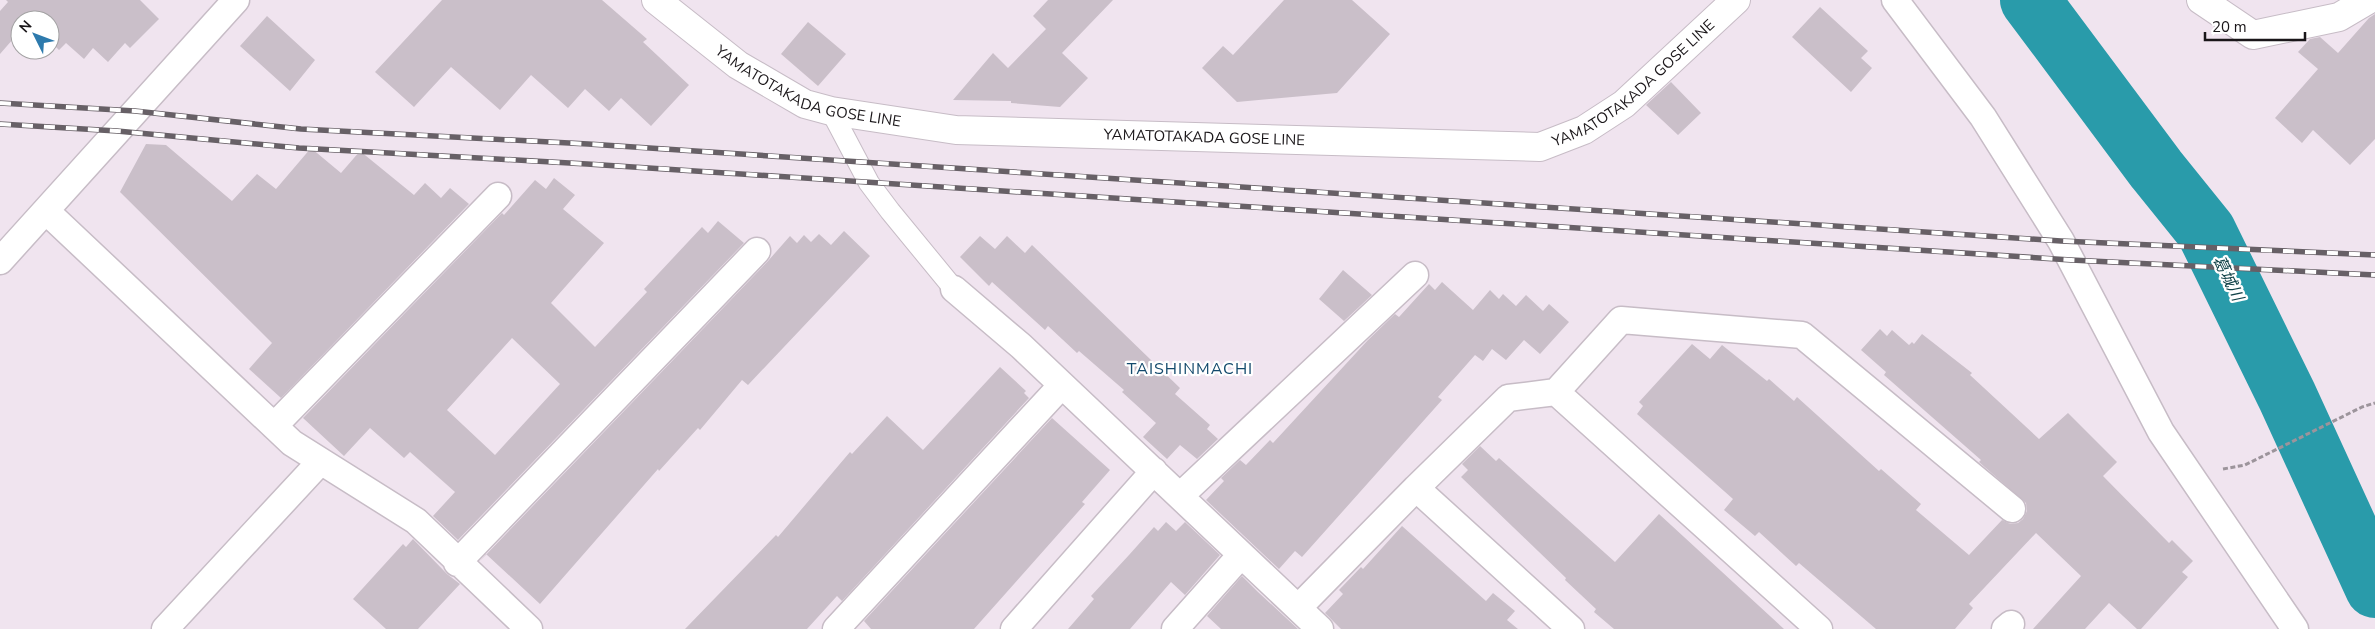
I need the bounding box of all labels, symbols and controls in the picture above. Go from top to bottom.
north arrow [10,10,60,60]
scale bar [2205,10,2305,42]
street label: YAMATOTAKADA GOSE LINE [1548,15,1719,152]
text: N [15,16,36,37]
text: 20 m [2212,17,2247,37]
street label: YAMATOTAKADA GOSE LINE [710,40,902,131]
street label: YAMATOTAKADA GOSE LINE [1102,124,1305,150]
water label: 葛城川 [2208,252,2249,307]
district label: TAISHINMACHI [1127,358,1253,380]

